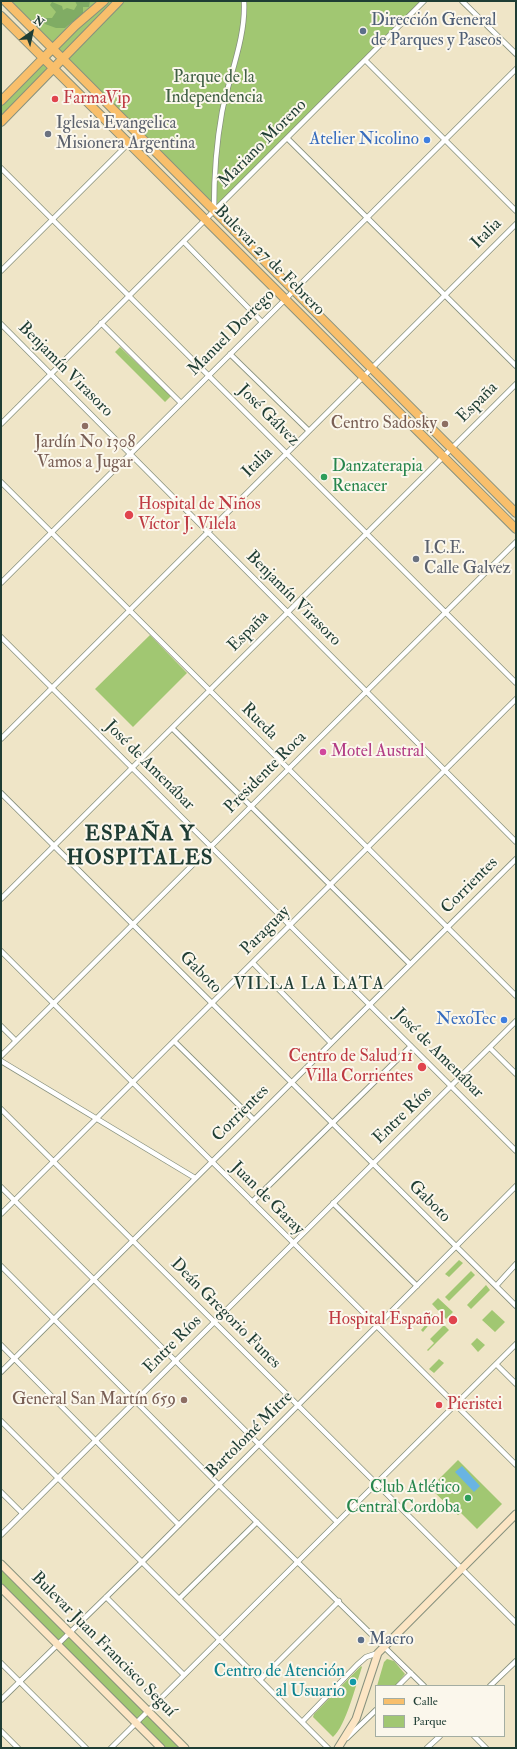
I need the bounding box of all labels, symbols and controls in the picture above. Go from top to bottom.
place label: Dirección General de Parques y Paseos [371,11,502,51]
north arrow [12,12,52,52]
text: N [31,13,46,30]
marker: Dirección General de Parques y Paseos [358,26,368,36]
park label: Parque de la Independencia [165,68,263,108]
place label: FarmaVip [63,89,130,109]
marker: FarmaVip [50,94,60,104]
street label: Mariano Moreno [215,96,311,192]
place label: Iglesia Evangelica Misionera Argentina [56,114,195,154]
marker: Iglesia Evangelica Misionera Argentina [43,129,53,139]
place label: Atelier Nicolino [310,130,419,150]
marker: Atelier Nicolino [422,135,432,145]
street label: Bulevar 27 de Febrero [209,201,329,321]
street label: Italia [467,214,507,254]
street label: Manuel Dorrego [184,285,280,381]
street label: Benjamín Virasoro [13,318,117,422]
street label: España [453,378,503,428]
street label: José Gálvez [233,381,303,451]
place label: Centro Sadosky [331,414,437,434]
marker: Centro Sadosky [440,419,450,429]
marker: Jardín No 1308 Vamos a Jugar [80,421,90,431]
place label: Jardín No 1308 Vamos a Jugar [35,433,135,473]
street label: Italia [238,443,278,483]
place label: Danzaterapia Renacer [332,457,423,497]
marker: Danzaterapia Renacer [319,472,329,482]
place label: Hospital de Niños Víctor J. Vilela [138,495,260,535]
marker: Hospital de Niños Víctor J. Vilela [123,509,135,521]
place label: I.C.E. Calle Galvez [424,539,511,579]
street label: Benjamín Virasoro [241,547,345,651]
marker: I.C.E. Calle Galvez [411,554,421,564]
street label: España [224,607,274,657]
street label: Rueda [236,699,282,745]
street label: José de Amenábar [100,717,198,815]
street label: Presidente Roca [221,728,311,818]
place label: Motel Austral [331,742,424,762]
marker: Motel Austral [318,747,328,757]
district label: ESPAÑA Y HOSPITALES [67,822,213,872]
street label: Corrientes [437,853,503,919]
street label: Paraguay [237,902,295,960]
street label: Gaboto [175,948,225,998]
district label: VILLA LA LATA [233,974,385,996]
street label: José de Amenábar [389,1005,487,1103]
place label: NexoTec [436,1010,496,1030]
marker: NexoTec [499,1015,509,1025]
place label: Centro de Salud 11 Villa Corrientes [289,1047,413,1087]
marker: Centro de Salud 11 Villa Corrientes [416,1061,428,1073]
street label: Corrientes [208,1081,274,1147]
street label: Entre Ríos [369,1083,437,1149]
street label: Juan de Garay [226,1158,308,1240]
street label: Gaboto [404,1177,454,1227]
street label: Deán Gregorio Funes [166,1255,284,1373]
place label: Hospital Español [328,1310,444,1330]
street label: Entre Ríos [140,1312,206,1378]
marker: Hospital Español [447,1314,459,1326]
street label: Bartolomé Mitre [202,1387,298,1483]
place label: General San Martín 659 [12,1390,176,1410]
marker: General San Martín 659 [179,1395,189,1405]
place label: Pieristei [447,1395,502,1415]
marker: Pieristei [434,1400,444,1410]
place label: Club Atlético Central Cordoba [346,1478,460,1518]
marker: Club Atlético Central Cordoba [463,1493,473,1503]
street label: Bulevar Juan Francisco Seguí [26,1568,180,1722]
place label: Macro [369,1630,414,1650]
marker: Macro [356,1635,366,1645]
place label: Centro de Atención al Usuario [214,1662,345,1702]
marker: Centro de Atención al Usuario [348,1677,358,1687]
legend [375,1685,505,1737]
text: Calle [413,1694,438,1709]
text: Parque [413,1714,447,1729]

